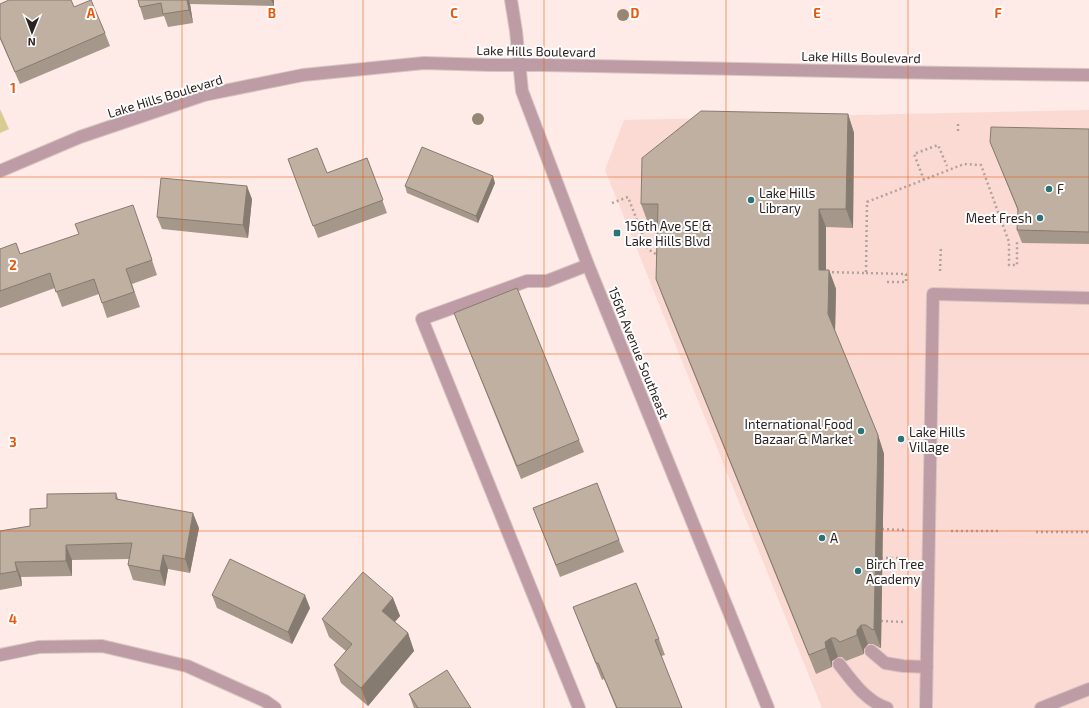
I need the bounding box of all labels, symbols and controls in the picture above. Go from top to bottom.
text: A [87,5,96,21]
text: B [268,5,276,21]
text: C [450,5,458,21]
text: D [631,5,640,21]
text: E [813,5,821,21]
text: F [994,5,1002,21]
north arrow [12,12,52,52]
text: N [28,36,36,49]
street label: Lake Hills Boulevard [476,42,596,60]
street label: Lake Hills Boulevard [801,48,921,66]
street label: Lake Hills Boulevard [106,71,224,121]
text: 1 [10,80,16,96]
place label: F [1057,181,1064,197]
marker: F [1044,184,1054,194]
place label: Lake Hills Library [759,185,815,216]
marker: Lake Hills Library [746,195,756,205]
place label: Meet Fresh [966,210,1032,226]
marker: Meet Fresh [1035,213,1045,223]
place label: 156th Ave SE & Lake Hills Blvd [625,218,712,249]
marker: 156th Ave SE & Lake Hills Blvd [612,228,622,238]
text: 2 [9,257,17,273]
street label: 156th Avenue Southeast [605,284,673,422]
place label: International Food Bazaar & Market [745,416,853,447]
place label: Lake Hills Village [909,424,965,455]
marker: International Food Bazaar & Market [856,426,866,436]
text: 3 [9,434,17,450]
marker: Lake Hills Village [896,434,906,444]
place label: A [830,530,838,546]
marker: A [817,533,827,543]
place label: Birch Tree Academy [866,556,924,587]
marker: Birch Tree Academy [853,566,863,576]
text: 4 [9,611,17,627]

